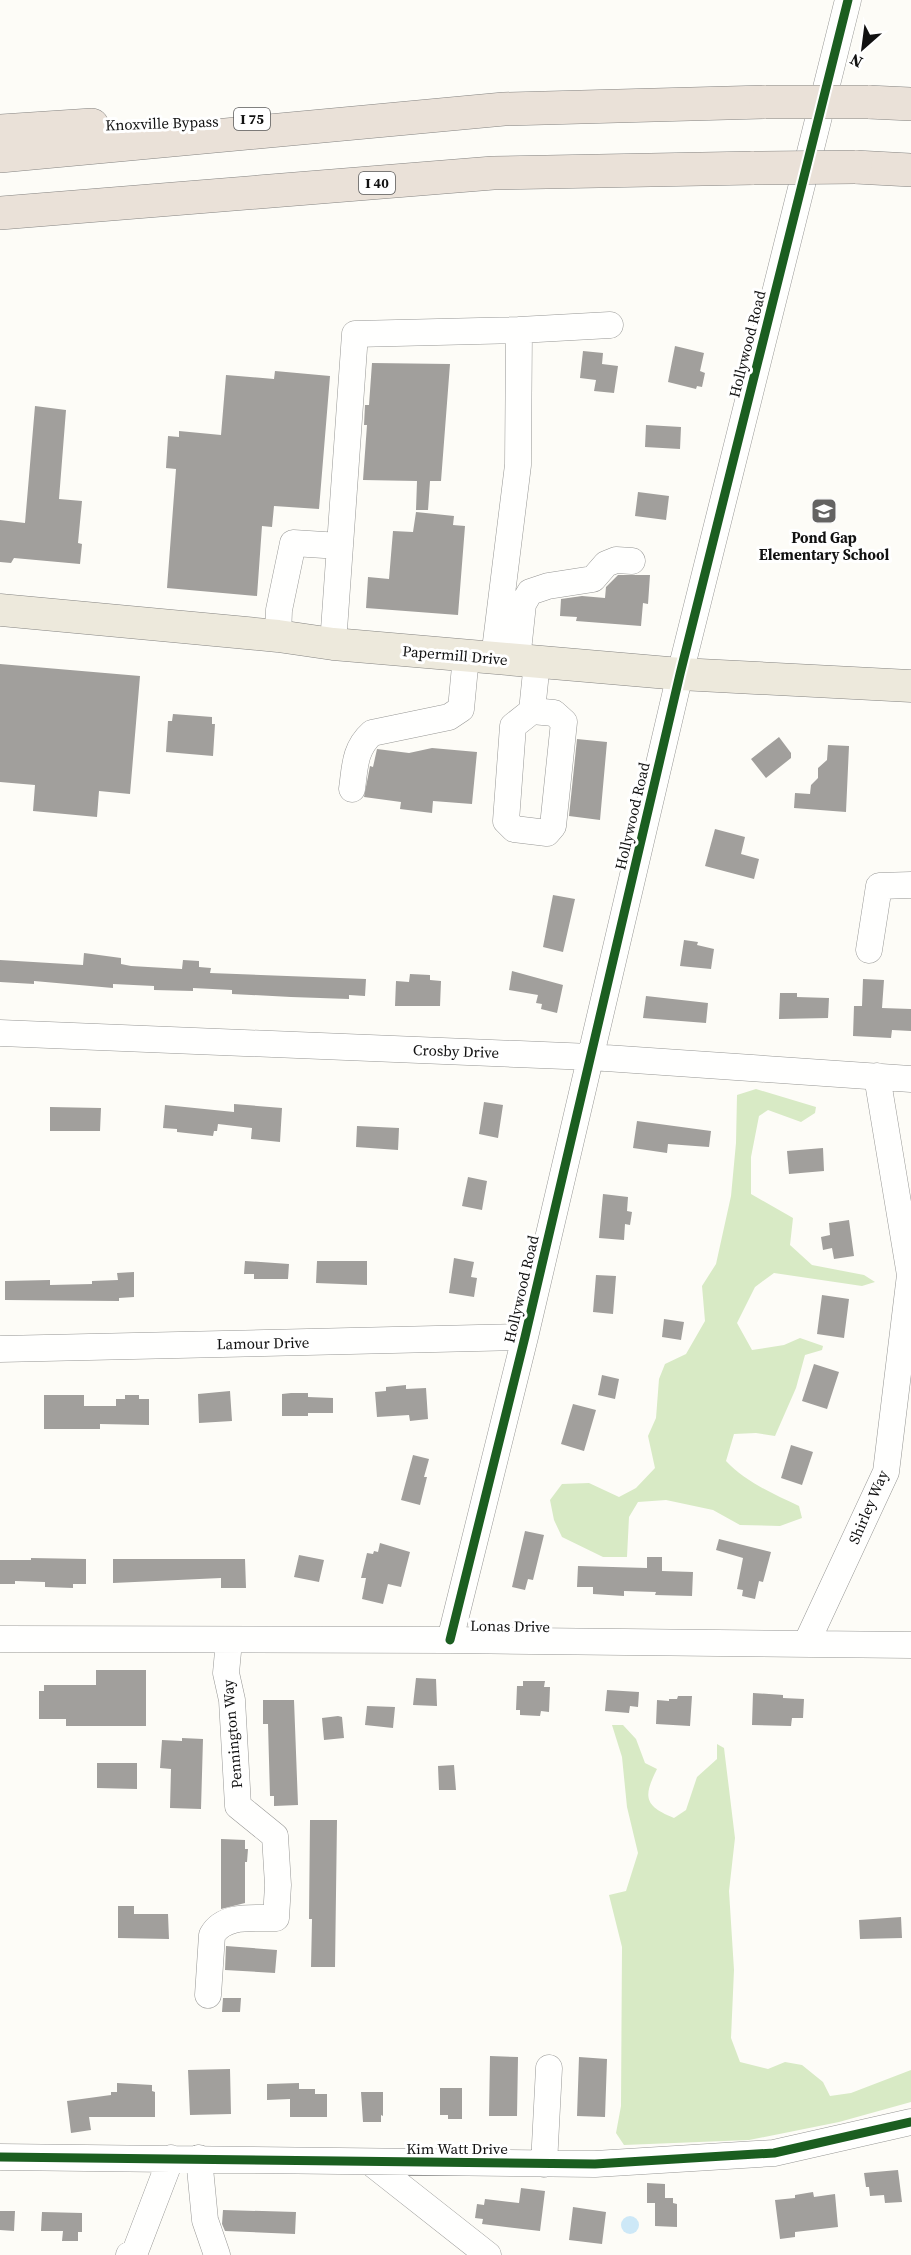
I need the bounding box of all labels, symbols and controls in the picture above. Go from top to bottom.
north arrow [833,18,893,78]
text: N [845,49,866,74]
road number: I 75 [234,108,270,130]
street label: Knoxville Bypass [105,111,219,135]
road number: I 40 [359,172,395,194]
street label: Hollywood Road [724,288,771,400]
school or university icon: Pond Gap Elementary School [809,496,839,526]
place label: Pond Gap Elementary School [759,527,889,565]
street label: Papermill Drive [402,640,509,670]
street label: Hollywood Road [609,760,655,872]
street label: Crosby Drive [413,1039,500,1063]
street label: Hollywood Road [498,1233,544,1345]
street label: Lamour Drive [216,1332,310,1354]
street label: Shirley Way [843,1467,893,1547]
street label: Lonas Drive [470,1615,551,1637]
street label: Pennington Way [217,1678,247,1789]
street label: Kim Watt Drive [406,2138,508,2159]

